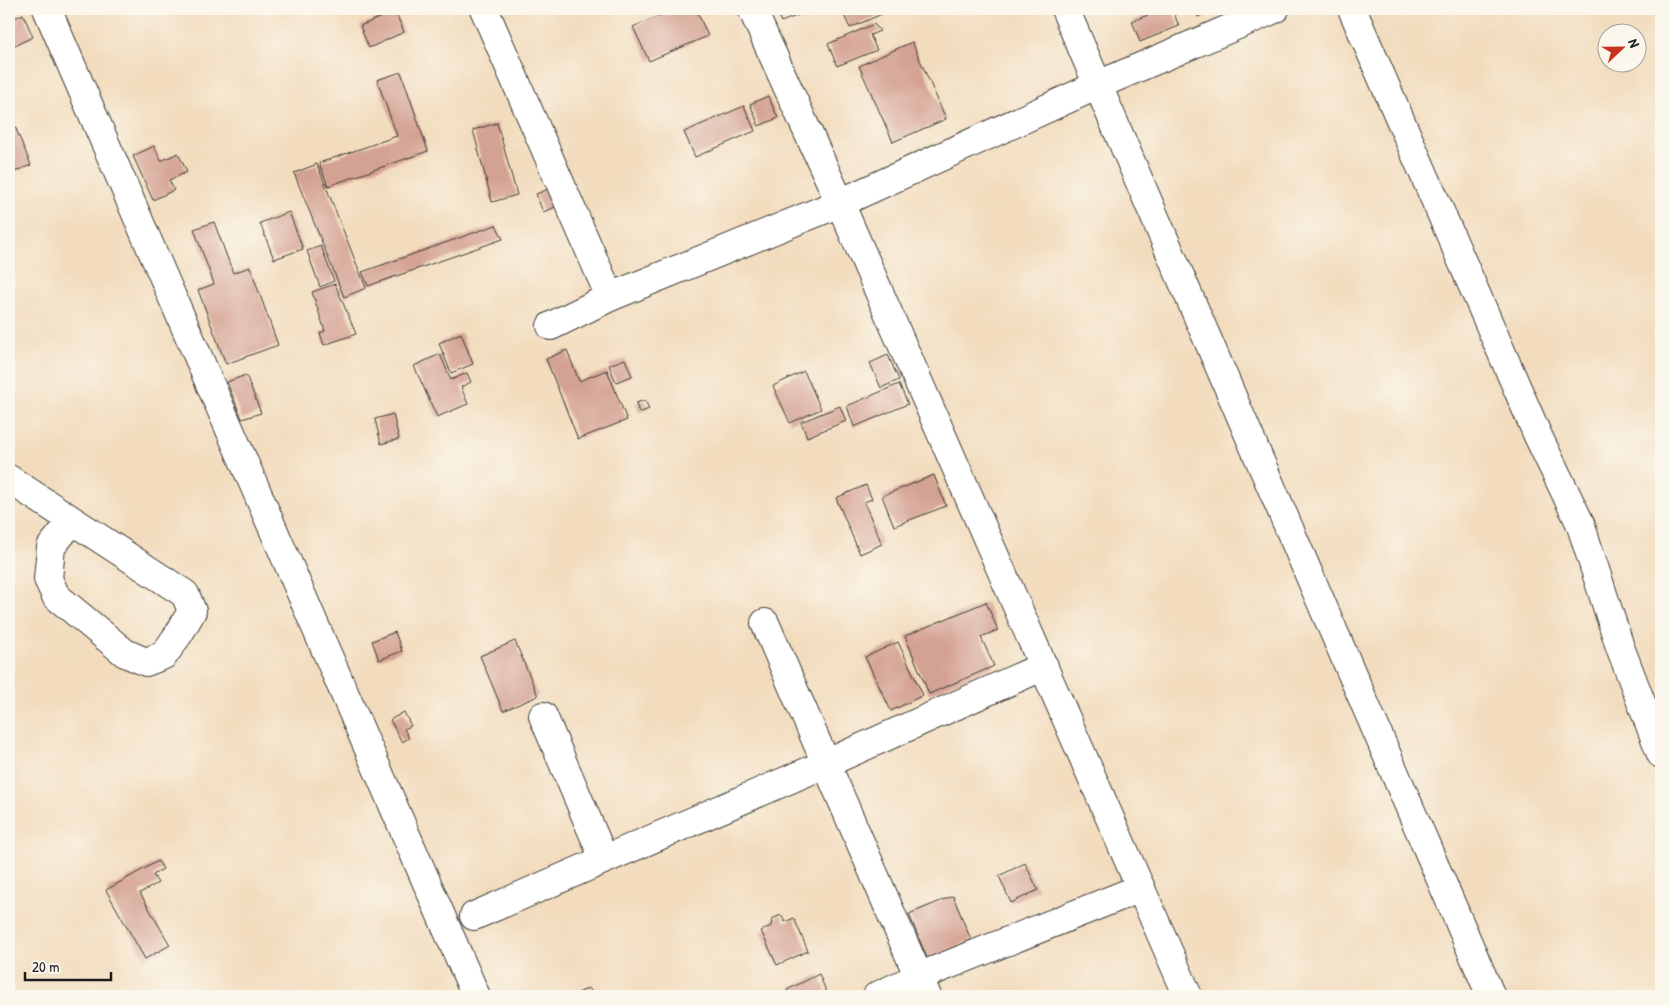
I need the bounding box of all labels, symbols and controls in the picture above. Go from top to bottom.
north arrow [1598,22,1648,72]
text: N [1624,36,1645,50]
scale bar [25,950,111,982]
text: 20 m [32,956,59,977]

